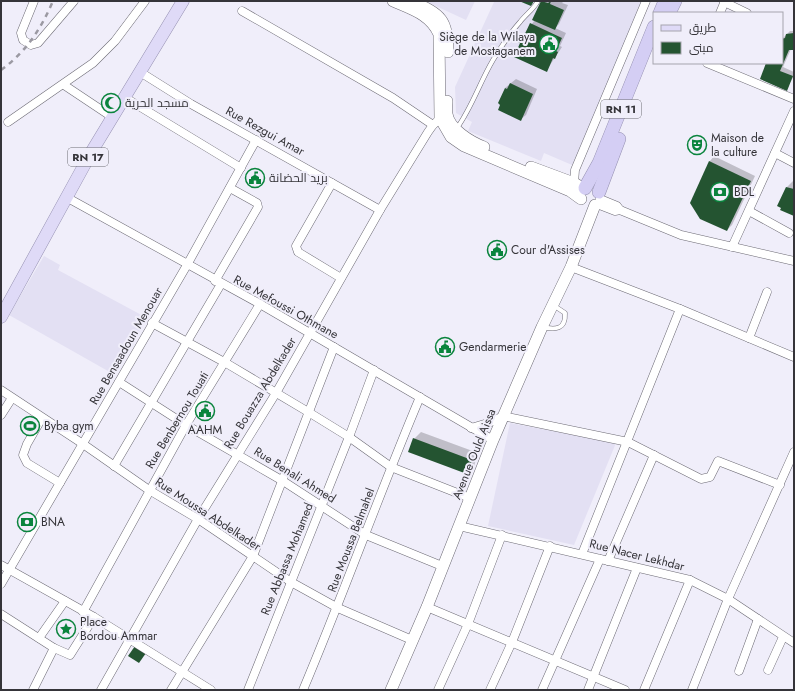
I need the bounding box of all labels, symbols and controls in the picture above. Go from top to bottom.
legend [653,12,783,64]
text: طريق [689,19,717,37]
place label: Siège de la Wilaya de Mostaganem [439,28,535,60]
public building icon: Siège de la Wilaya de Mostaganem [538,33,560,55]
text: مبنى [689,39,714,57]
mosque icon: مسجد الحرية [100,92,122,114]
place label: مسجد الحرية [125,94,189,112]
road number: RN 11 [601,100,641,118]
street label: Rue Rezgui Amar [222,102,309,161]
place label: Maison de la culture [711,129,764,161]
theatre icon: Maison de la culture [686,134,708,156]
road number: RN 17 [68,148,108,166]
public building icon: بريد الحضانة [244,167,266,189]
place label: بريد الحضانة [269,169,328,187]
bank icon: BDL [709,181,731,203]
place label: BDL [734,183,755,201]
public building icon: Cour d'Assises [486,239,508,261]
place label: Cour d'Assises [511,241,585,259]
street label: Rue Mefoussi Othmane [230,271,342,343]
street label: Rue Bensaadoun Menouar [85,283,167,408]
street label: Rue Bouazza Abdelkader [219,333,301,452]
public building icon: Gendarmerie [434,336,456,358]
place label: Gendarmerie [459,338,526,356]
street label: Rue Benbernou Touati [141,368,213,472]
public building icon: AAHM [194,400,216,422]
street label: Avenue Ould Aissa [448,406,500,502]
sports icon: Byba gym [19,415,41,437]
place label: Byba gym [44,417,94,435]
place label: AAHM [188,421,223,439]
street label: Rue Benali Ahmed [250,443,340,507]
street label: Rue Moussa Abdelkader [151,473,265,556]
street label: Rue Moussa Belmahel [323,485,379,595]
street label: Rue Abbassa Mohamed [256,500,318,618]
bank icon: BNA [16,511,38,533]
place label: BNA [41,513,65,531]
street label: Rue Nacer Lekhdar [588,534,687,576]
place label: Place Bordou Ammar [80,613,158,645]
place icon: Place Bordou Ammar [55,618,77,640]

